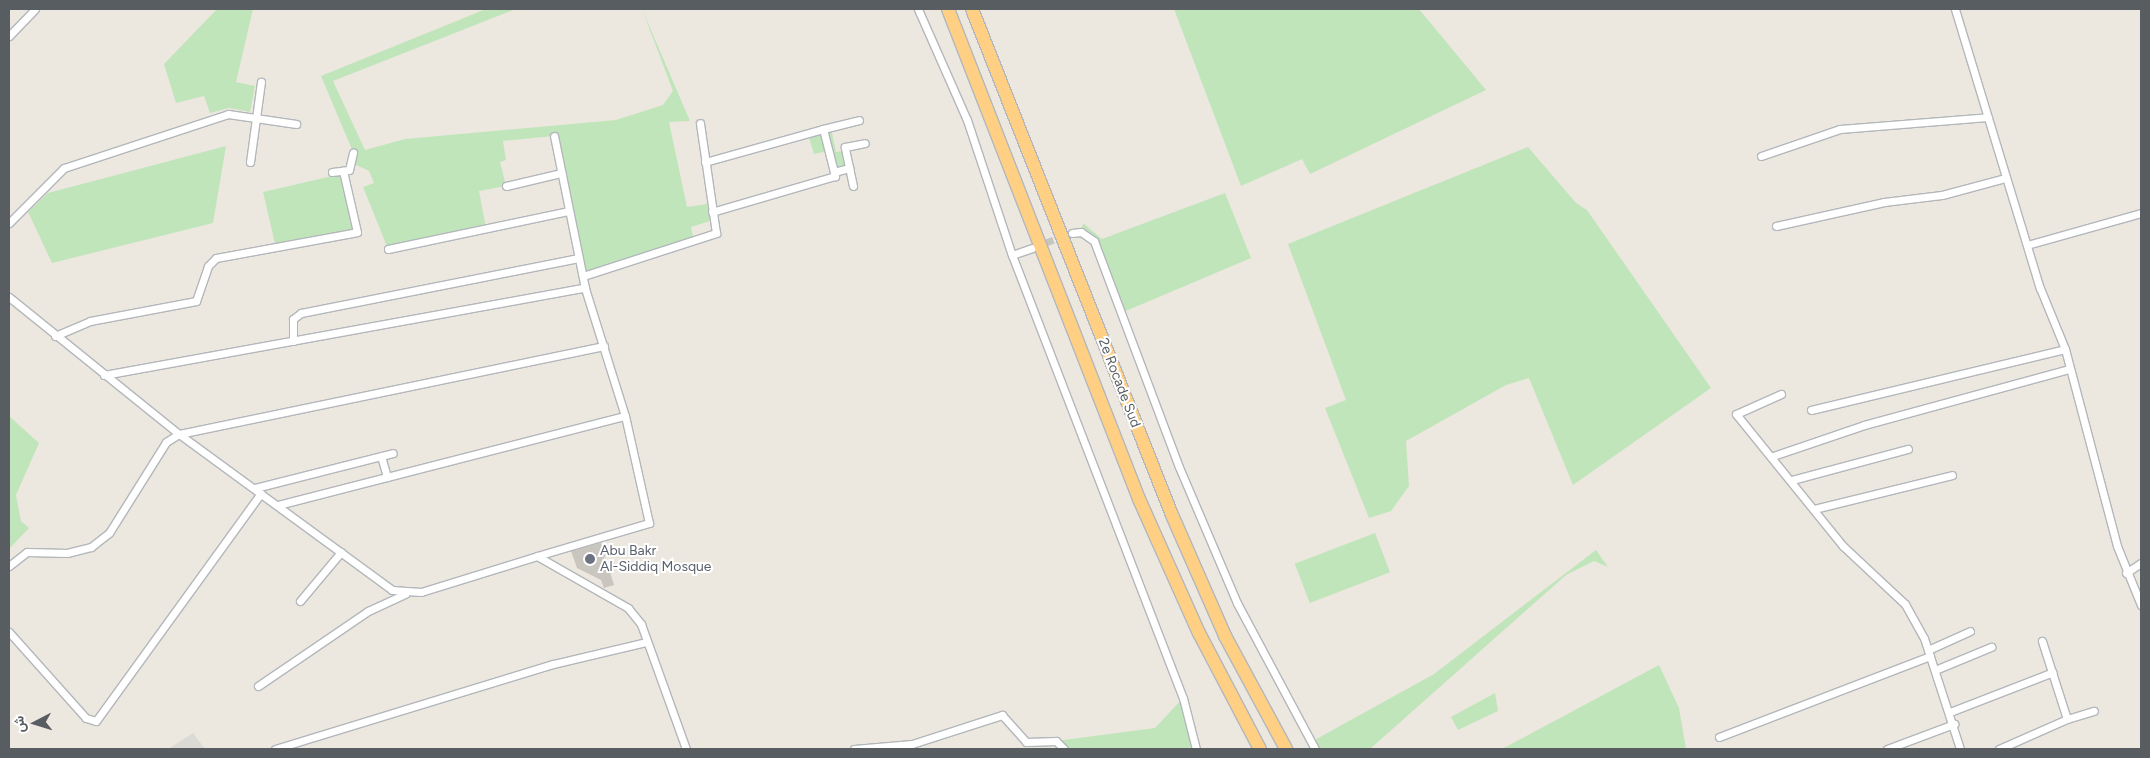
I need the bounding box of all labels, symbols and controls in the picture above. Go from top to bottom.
street label: 2e Rocade Sud [1094,336,1144,430]
place label: Abu Bakr Al-Siddiq Mosque [600,543,711,576]
marker: Abu Bakr Al-Siddiq Mosque [584,553,596,565]
north arrow [10,698,60,748]
text: ش [10,715,29,733]

